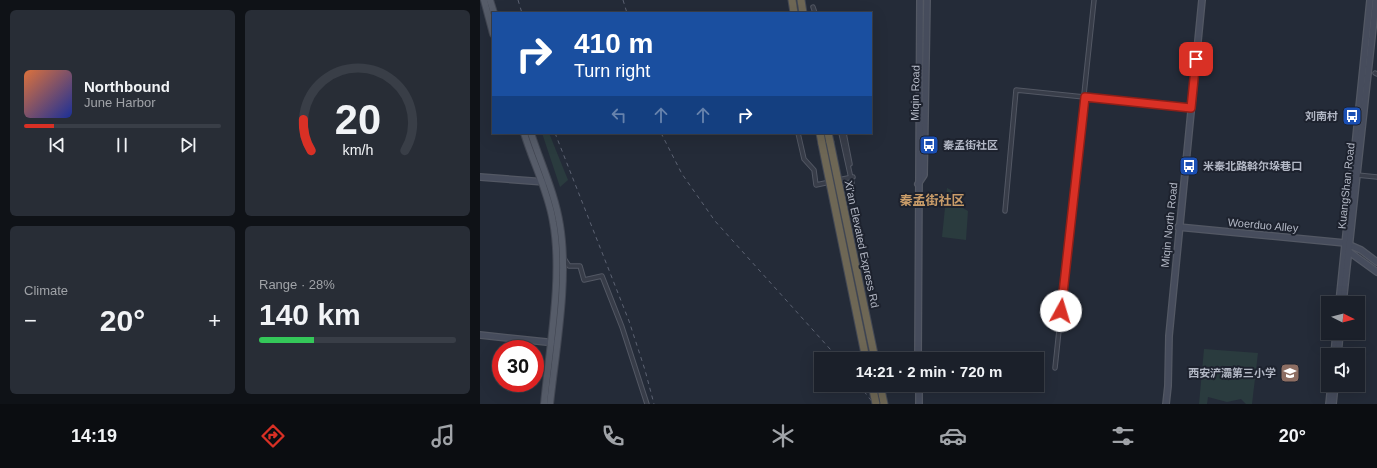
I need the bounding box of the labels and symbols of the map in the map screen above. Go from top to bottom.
pin [1179,42,1213,76]
street label: Miqin Road [909,65,921,121]
bus stop icon: 刘南村 [1341,105,1363,127]
place label: 刘南村 [1305,110,1338,122]
bus stop icon: 秦孟街社区 [918,134,940,156]
place label: 秦孟街社区 [943,139,998,151]
street label: KuangShan Road [1335,142,1357,230]
bus stop icon: 米秦北路斡尔垛巷口 [1178,155,1200,177]
place label: 米秦北路斡尔垛巷口 [1203,160,1302,172]
street label: Xi'an Elevated Express Rd [843,179,881,309]
street label: Miqin North Road [1159,182,1179,268]
district label: 秦孟街社区 [899,193,965,208]
street label: Woerduo Alley [1227,216,1299,234]
position arrow [1040,290,1082,332]
north arrow [1321,296,1365,340]
speed limit sign: 30 [492,340,544,392]
school or university icon: 西安浐灞第三小学 [1279,362,1301,384]
place label: 西安浐灞第三小学 [1188,367,1276,379]

